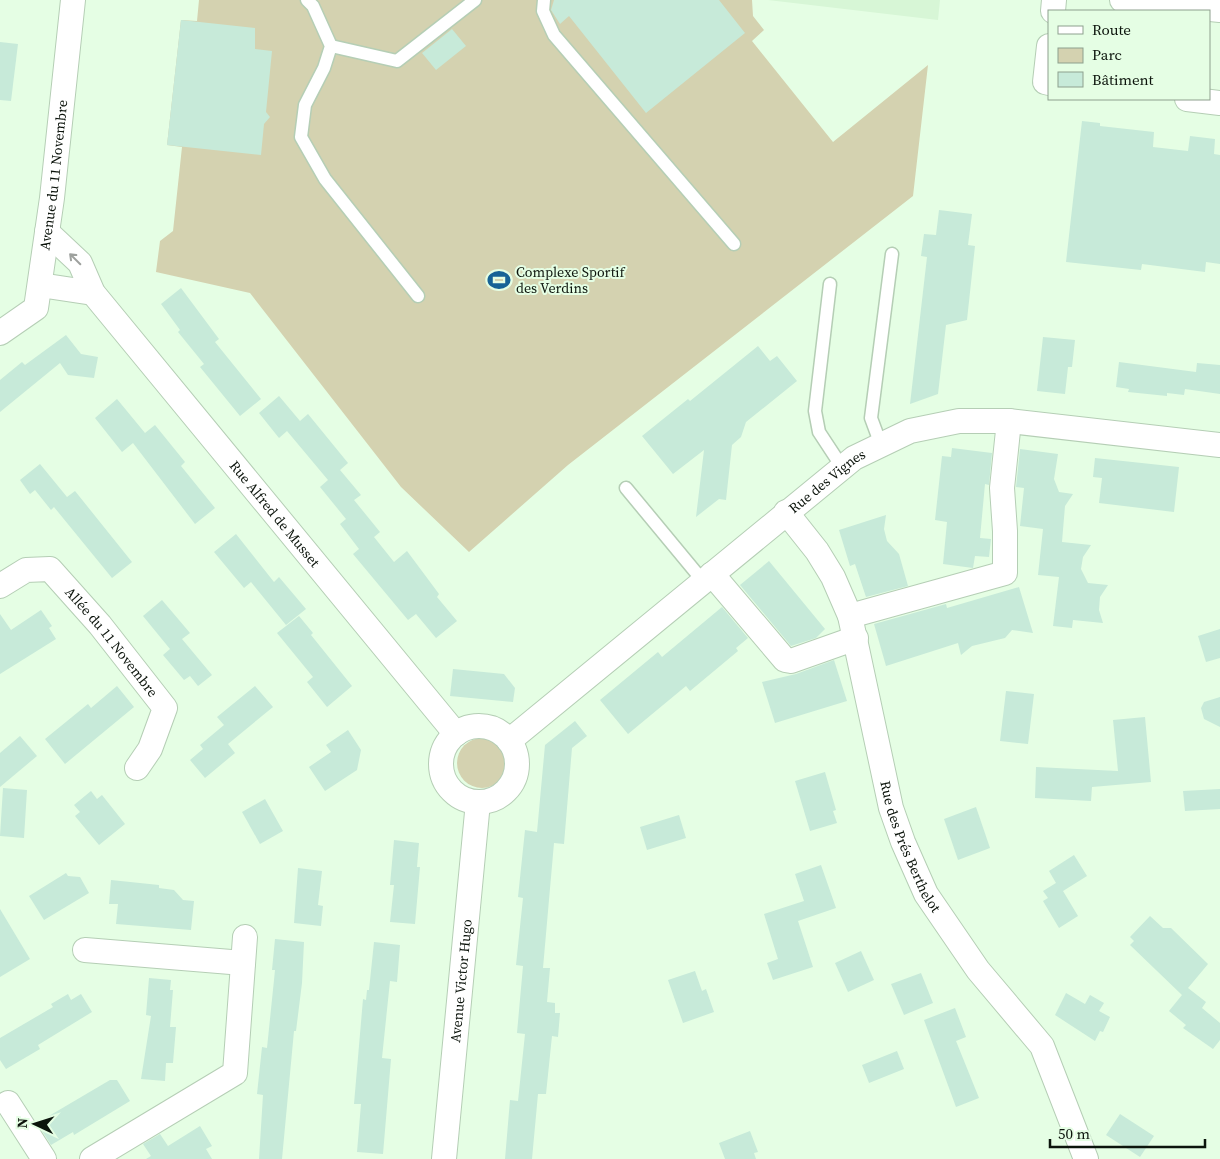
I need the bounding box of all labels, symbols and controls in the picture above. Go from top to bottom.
legend [1048,10,1210,100]
text: Route [1092,19,1131,40]
text: Parc [1092,44,1122,65]
text: Bâtiment [1092,69,1154,90]
street label: Avenue du 11 Novembre [35,99,72,251]
one-way arrow [69,253,81,265]
place label: Complexe Sportif des Verdins [516,262,626,298]
sports icon: Complexe Sportif des Verdins [486,267,512,293]
street label: Rue des Vignes [784,444,869,518]
street label: Rue Alfred de Musset [225,456,325,572]
street label: Allée du 11 Novembre [60,582,163,701]
street label: Rue des Prés Berthelot [875,779,946,917]
street label: Avenue Victor Hugo [445,918,477,1043]
north arrow [10,1099,60,1149]
scale bar [1050,1116,1205,1148]
text: N [12,1117,32,1129]
text: 50 m [1058,1123,1090,1144]

